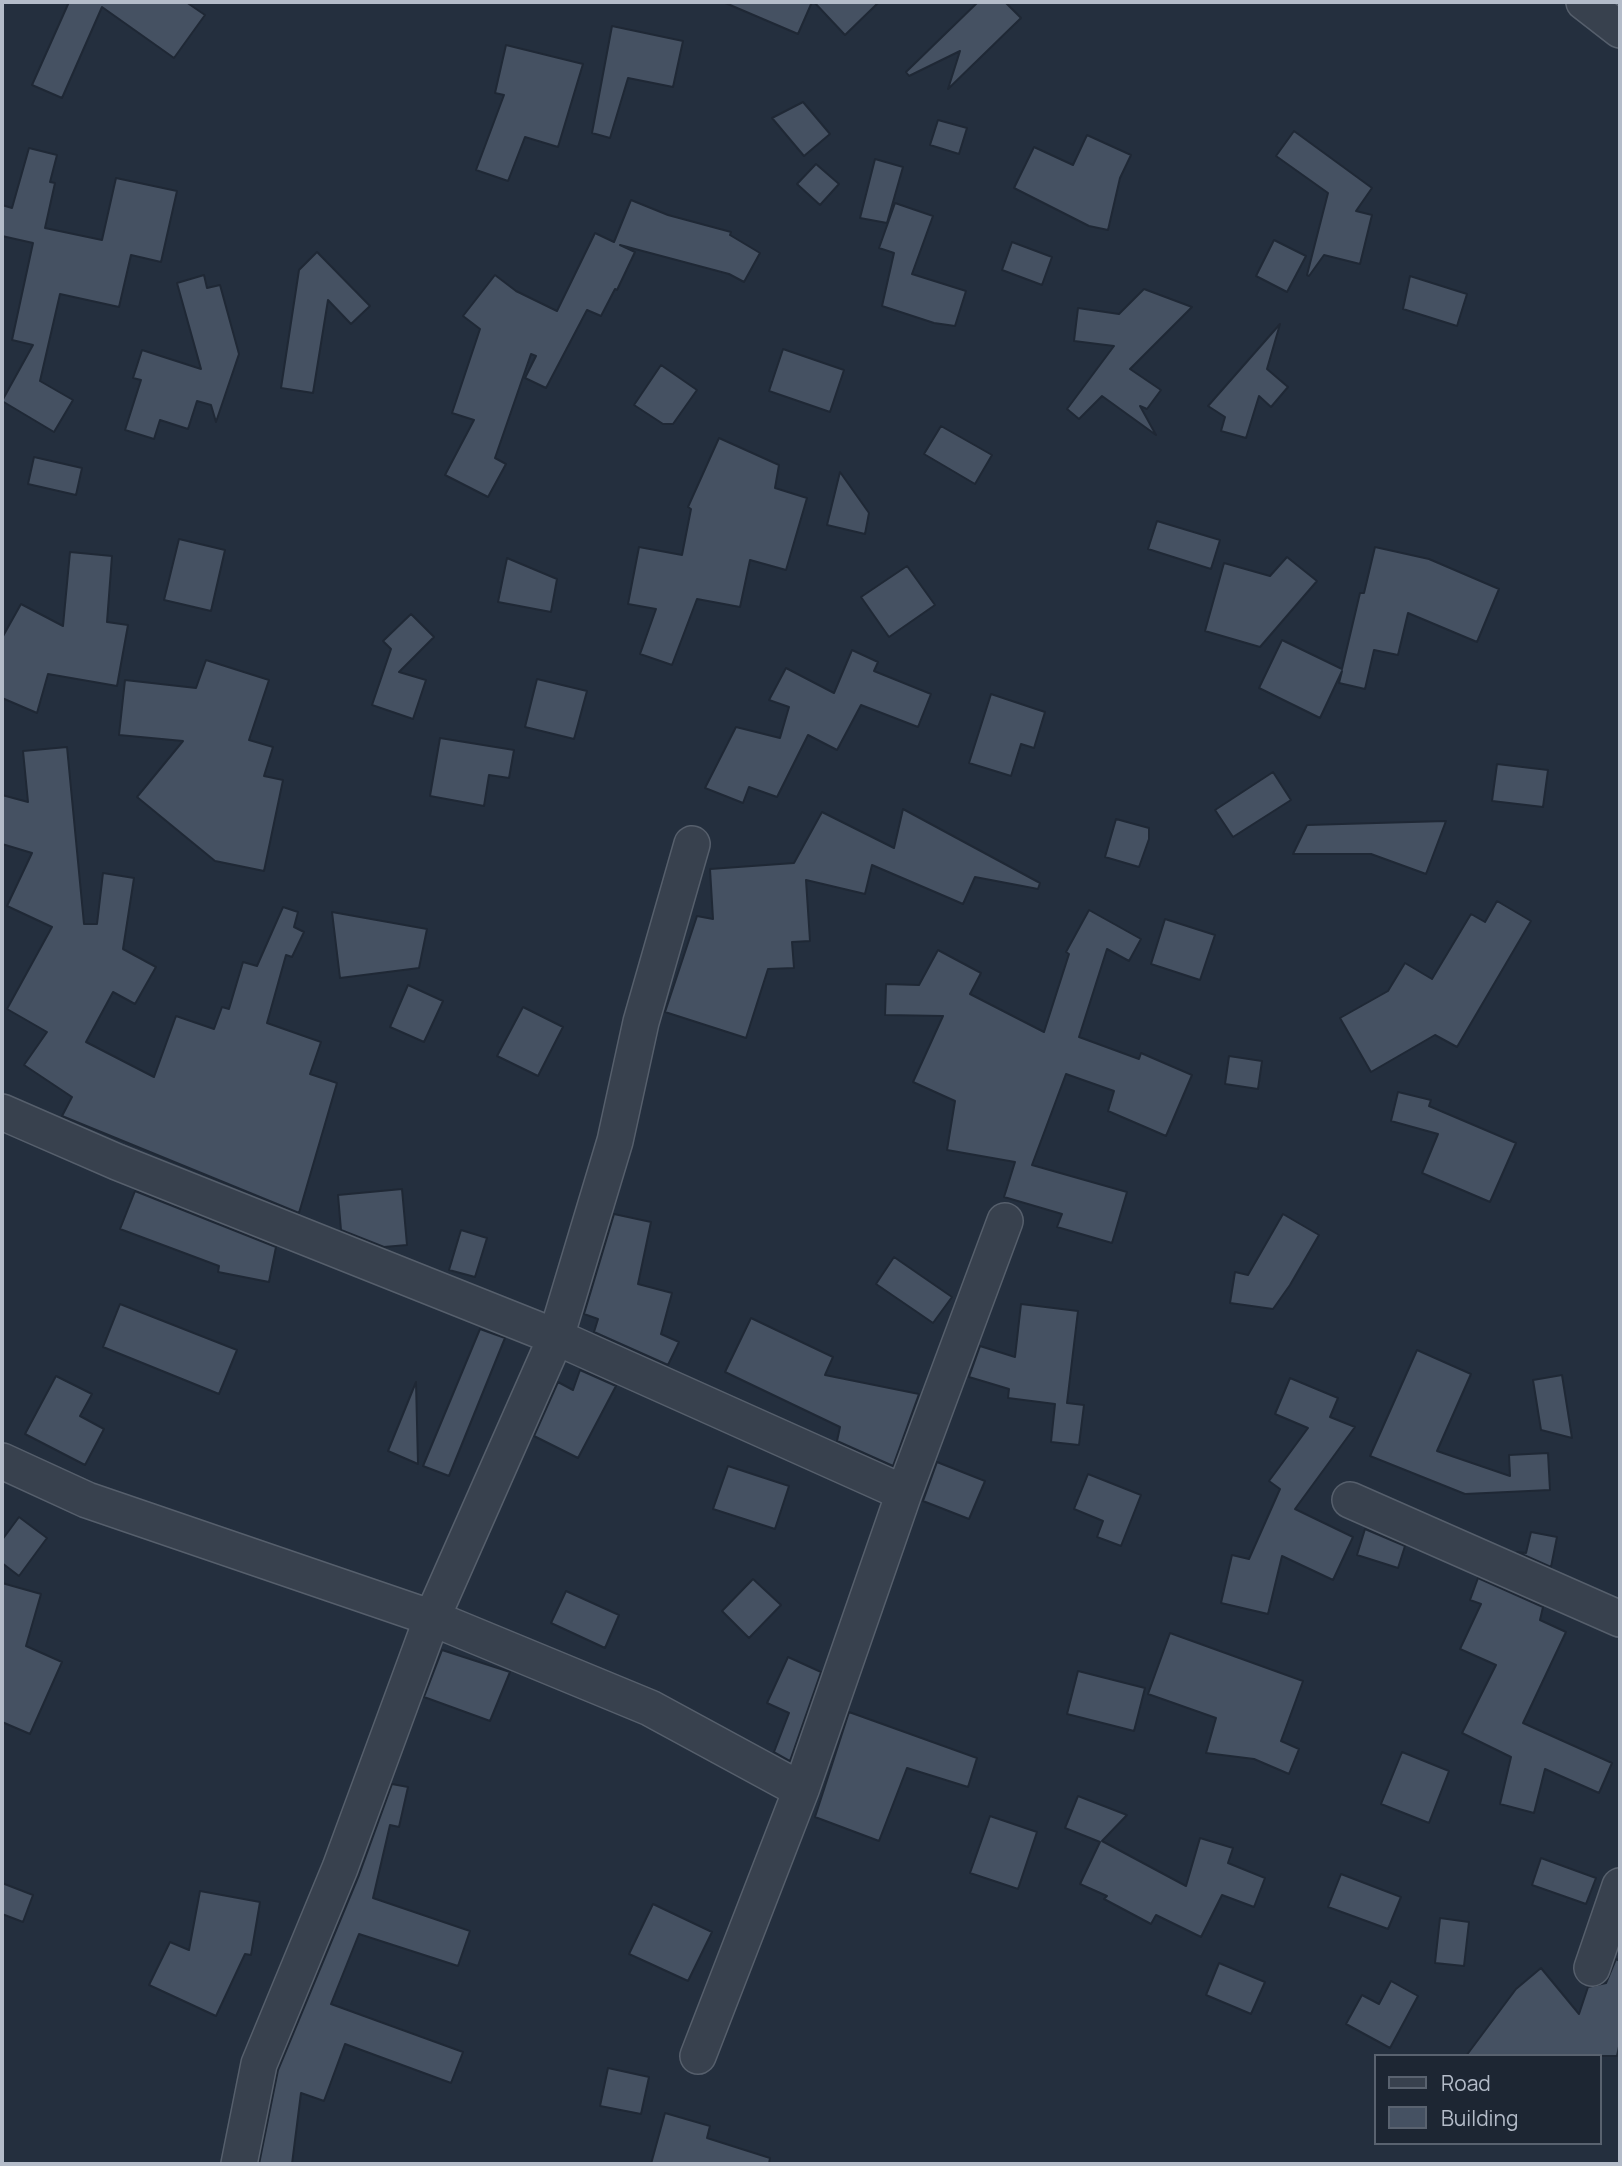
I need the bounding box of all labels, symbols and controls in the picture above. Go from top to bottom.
legend [1374,2054,1601,2145]
text: Road [1441,2069,1491,2097]
text: Building [1441,2104,1518,2132]

